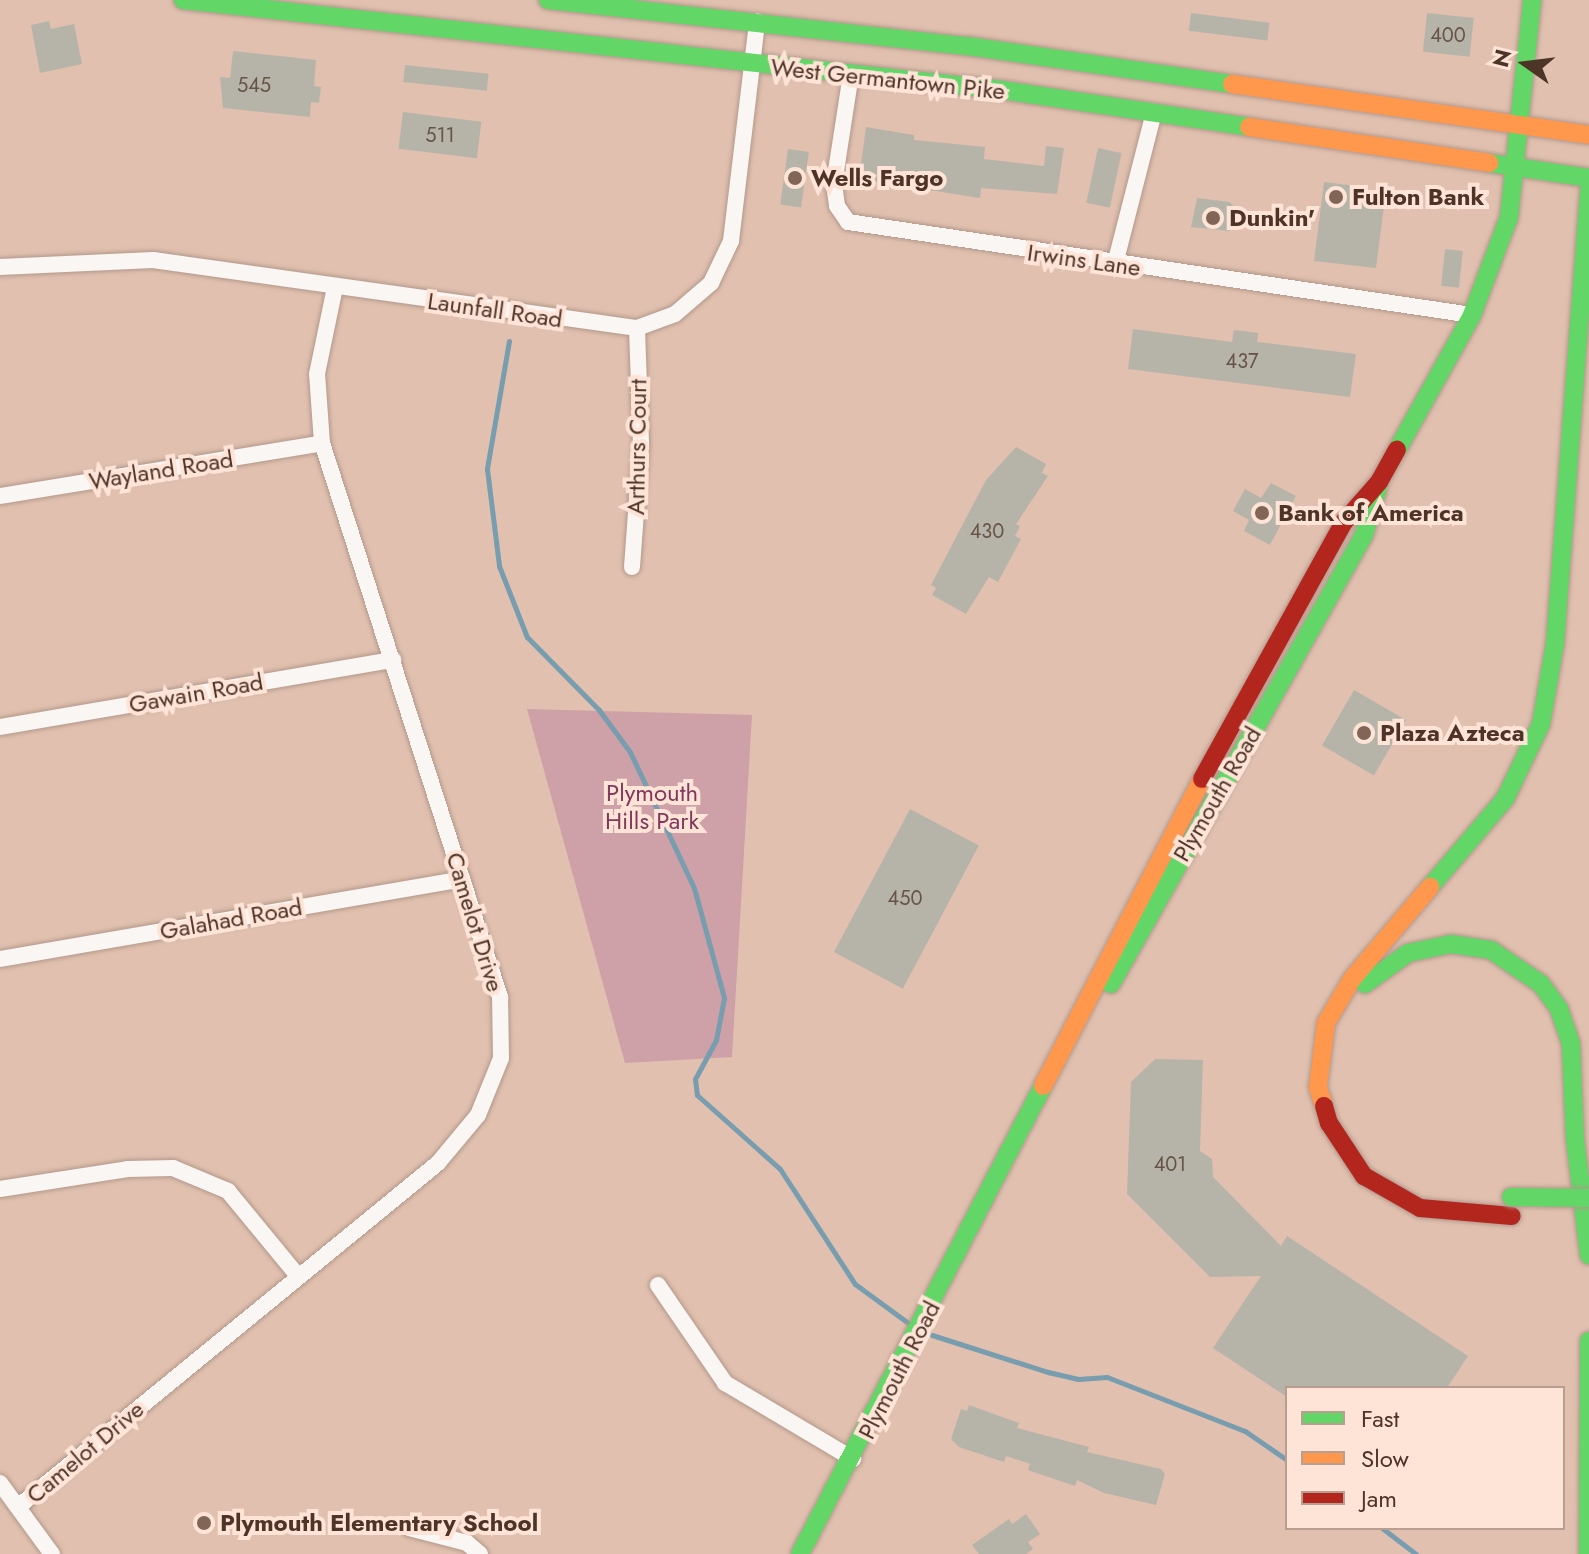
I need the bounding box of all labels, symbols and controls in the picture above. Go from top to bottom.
house number: 400 [1430,23,1466,47]
north arrow [1485,24,1565,104]
text: N [1484,46,1519,71]
street label: West Germantown Pike [769,52,1007,106]
house number: 545 [237,73,271,97]
house number: 511 [425,123,455,147]
place label: Wells Fargo [811,164,943,192]
marker: Wells Fargo [786,169,804,187]
place label: Fulton Bank [1352,183,1484,211]
marker: Fulton Bank [1327,188,1345,206]
place label: Dunkin' [1229,204,1315,232]
marker: Dunkin' [1204,209,1222,227]
street label: Irwins Lane [1025,238,1143,282]
street label: Launfall Road [426,286,564,334]
house number: 437 [1226,349,1258,373]
street label: Arthurs Court [621,379,653,515]
street label: Wayland Road [87,444,235,496]
place label: Bank of America [1278,499,1464,527]
marker: Bank of America [1253,504,1271,522]
house number: 430 [970,519,1004,543]
street label: Gawain Road [127,667,265,719]
place label: Plaza Azteca [1380,719,1525,747]
street label: Plymouth Road [1167,721,1267,867]
marker: Plaza Azteca [1355,724,1373,742]
park label: Plymouth Hills Park [605,779,699,835]
street label: Camelot Drive [440,849,510,995]
house number: 450 [888,886,922,910]
street label: Galahad Road [158,892,304,946]
house number: 401 [1154,1152,1186,1176]
street label: Plymouth Road [852,1296,946,1444]
legend [1285,1386,1565,1530]
street label: Camelot Drive [21,1395,149,1509]
text: Fast [1361,1401,1399,1436]
text: Slow [1361,1441,1409,1476]
text: Jam [1361,1481,1397,1516]
place label: Plymouth Elementary School [220,1509,538,1537]
marker: Plymouth Elementary School [195,1514,213,1532]

